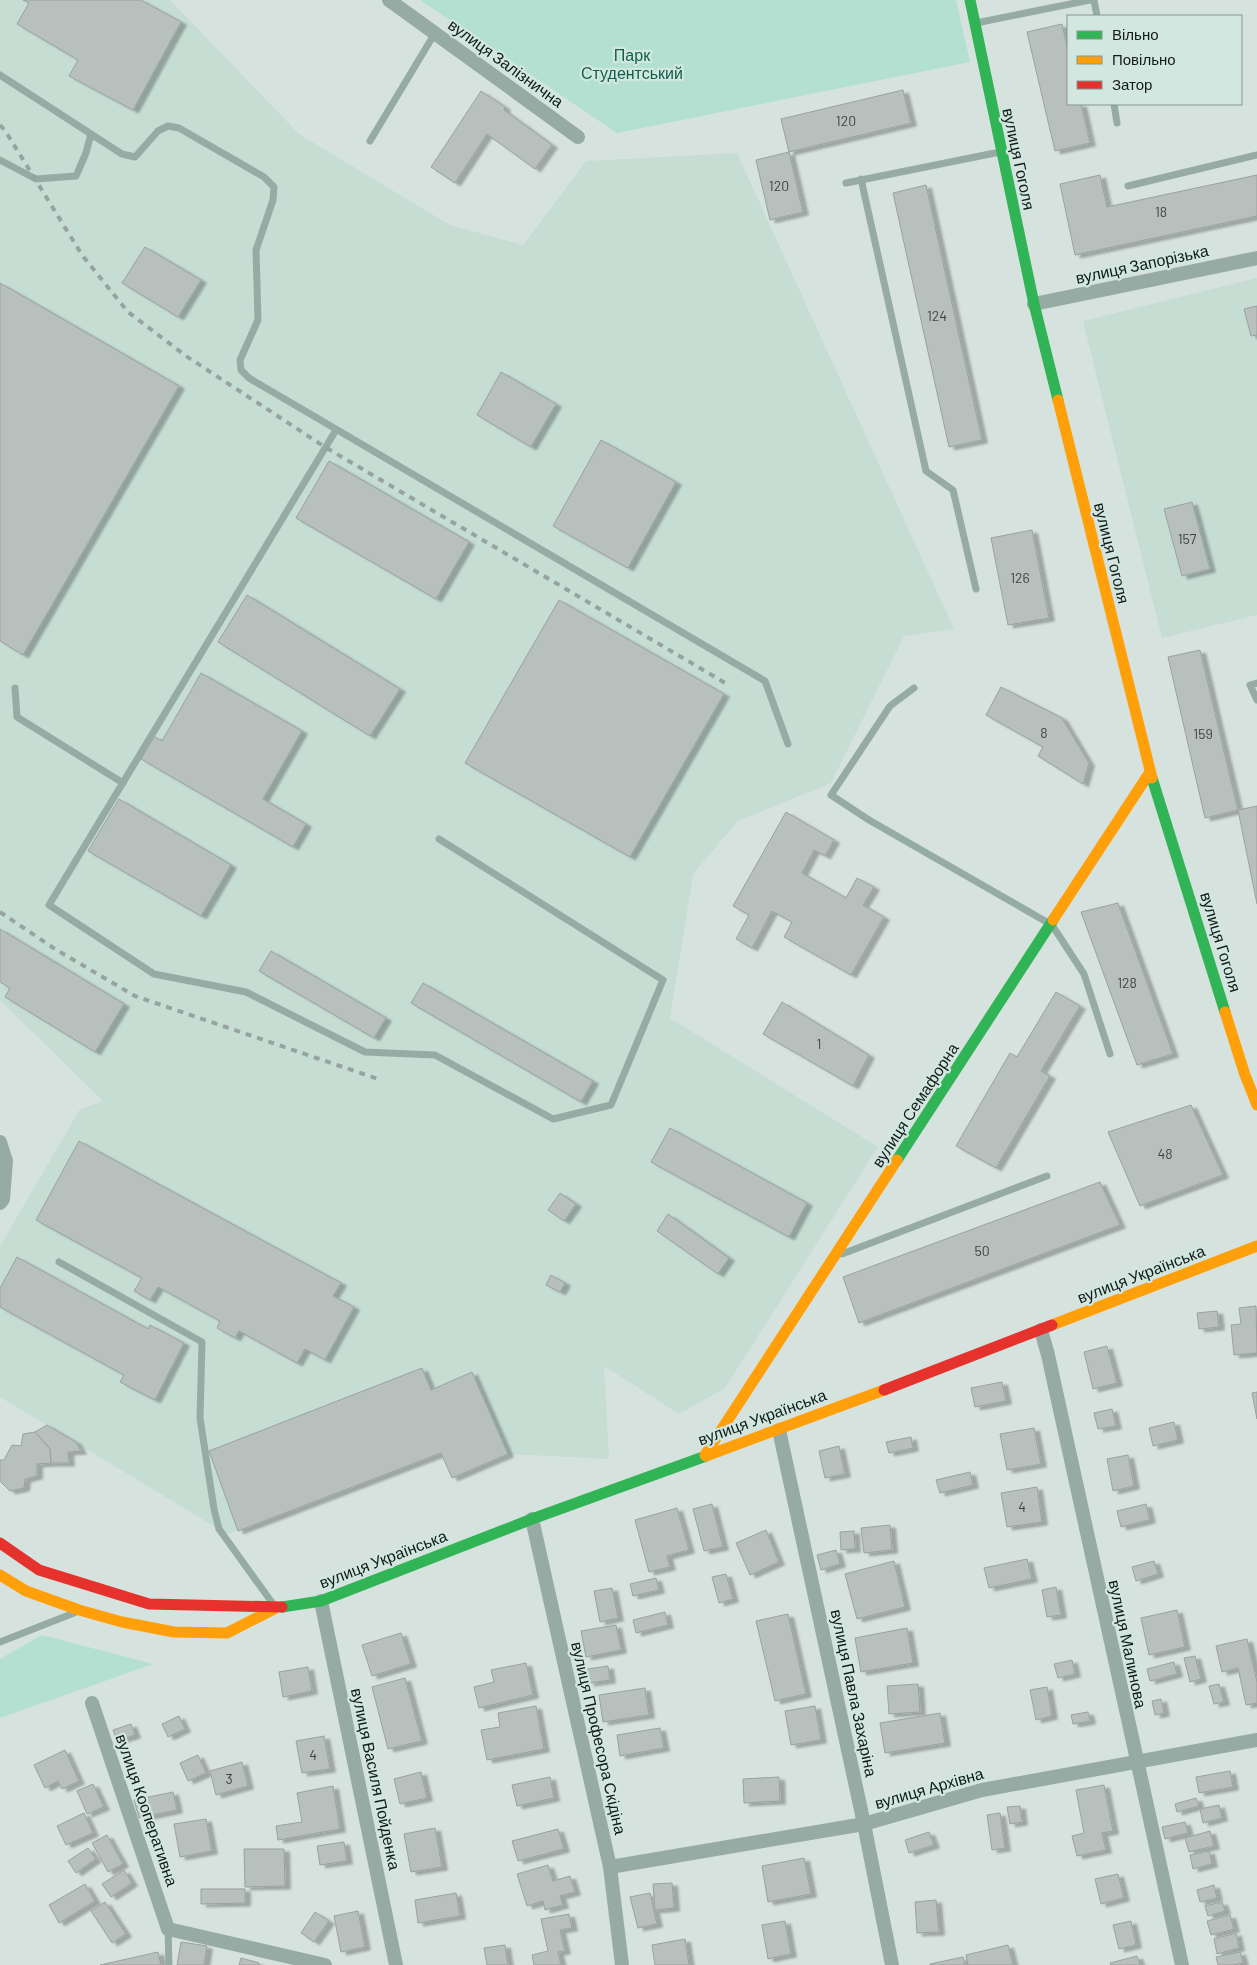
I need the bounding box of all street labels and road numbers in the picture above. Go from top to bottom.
street label: вулиця Залізнична [445,14,568,111]
street label: вулиця Гоголя [999,106,1040,212]
street label: вулиця Запорізька [1074,240,1210,287]
street label: вулиця Гоголя [1091,500,1134,605]
street label: вулиця Гоголя [1197,890,1246,994]
street label: вулиця Семафорна [867,1039,962,1170]
street label: вулиця Українська [1074,1240,1207,1307]
street label: вулиця Українська [695,1384,829,1449]
street label: вулиця Українська [316,1525,449,1592]
street label: вулиця Малинова [1106,1578,1151,1710]
street label: вулиця Павла Захаріна [827,1608,882,1778]
street label: вулиця Професора Скідіна [568,1640,631,1836]
street label: вулиця Василя Пойденка [348,1686,405,1872]
street label: вулиця Кооперативна [112,1731,182,1889]
street label: вулиця Архівна [872,1763,986,1812]

